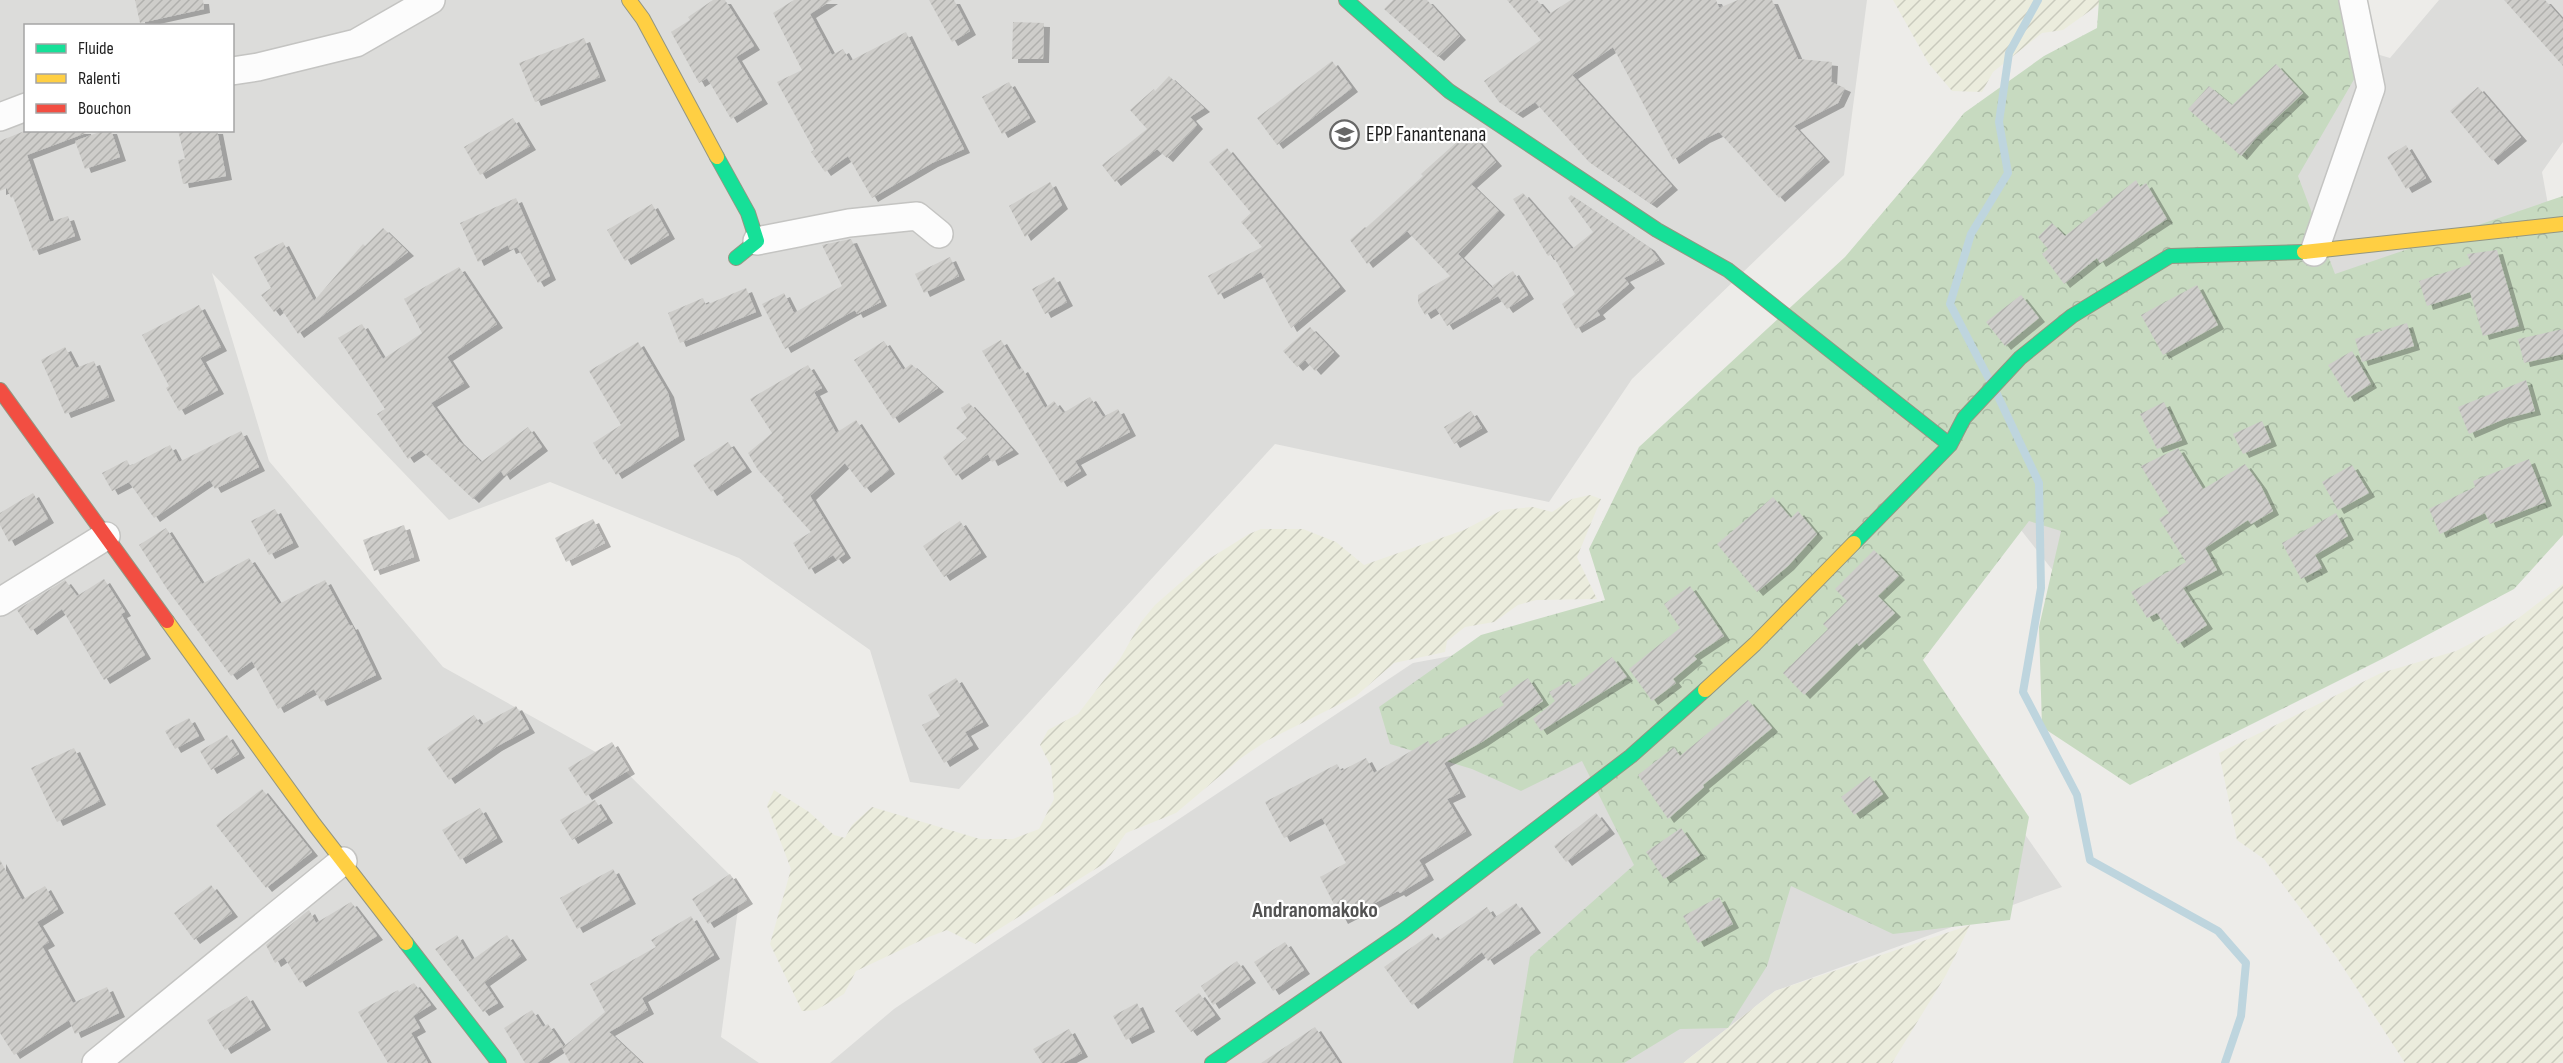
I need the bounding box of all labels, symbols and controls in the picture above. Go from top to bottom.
legend [24,24,234,132]
text: Fluide [78,38,114,59]
text: Ralenti [78,68,120,89]
text: Bouchon [78,98,131,119]
school or university icon: EPP Fanantenana [1329,118,1361,150]
place label: EPP Fanantenana [1366,122,1486,147]
district label: Andranomakoko [1251,897,1378,924]

